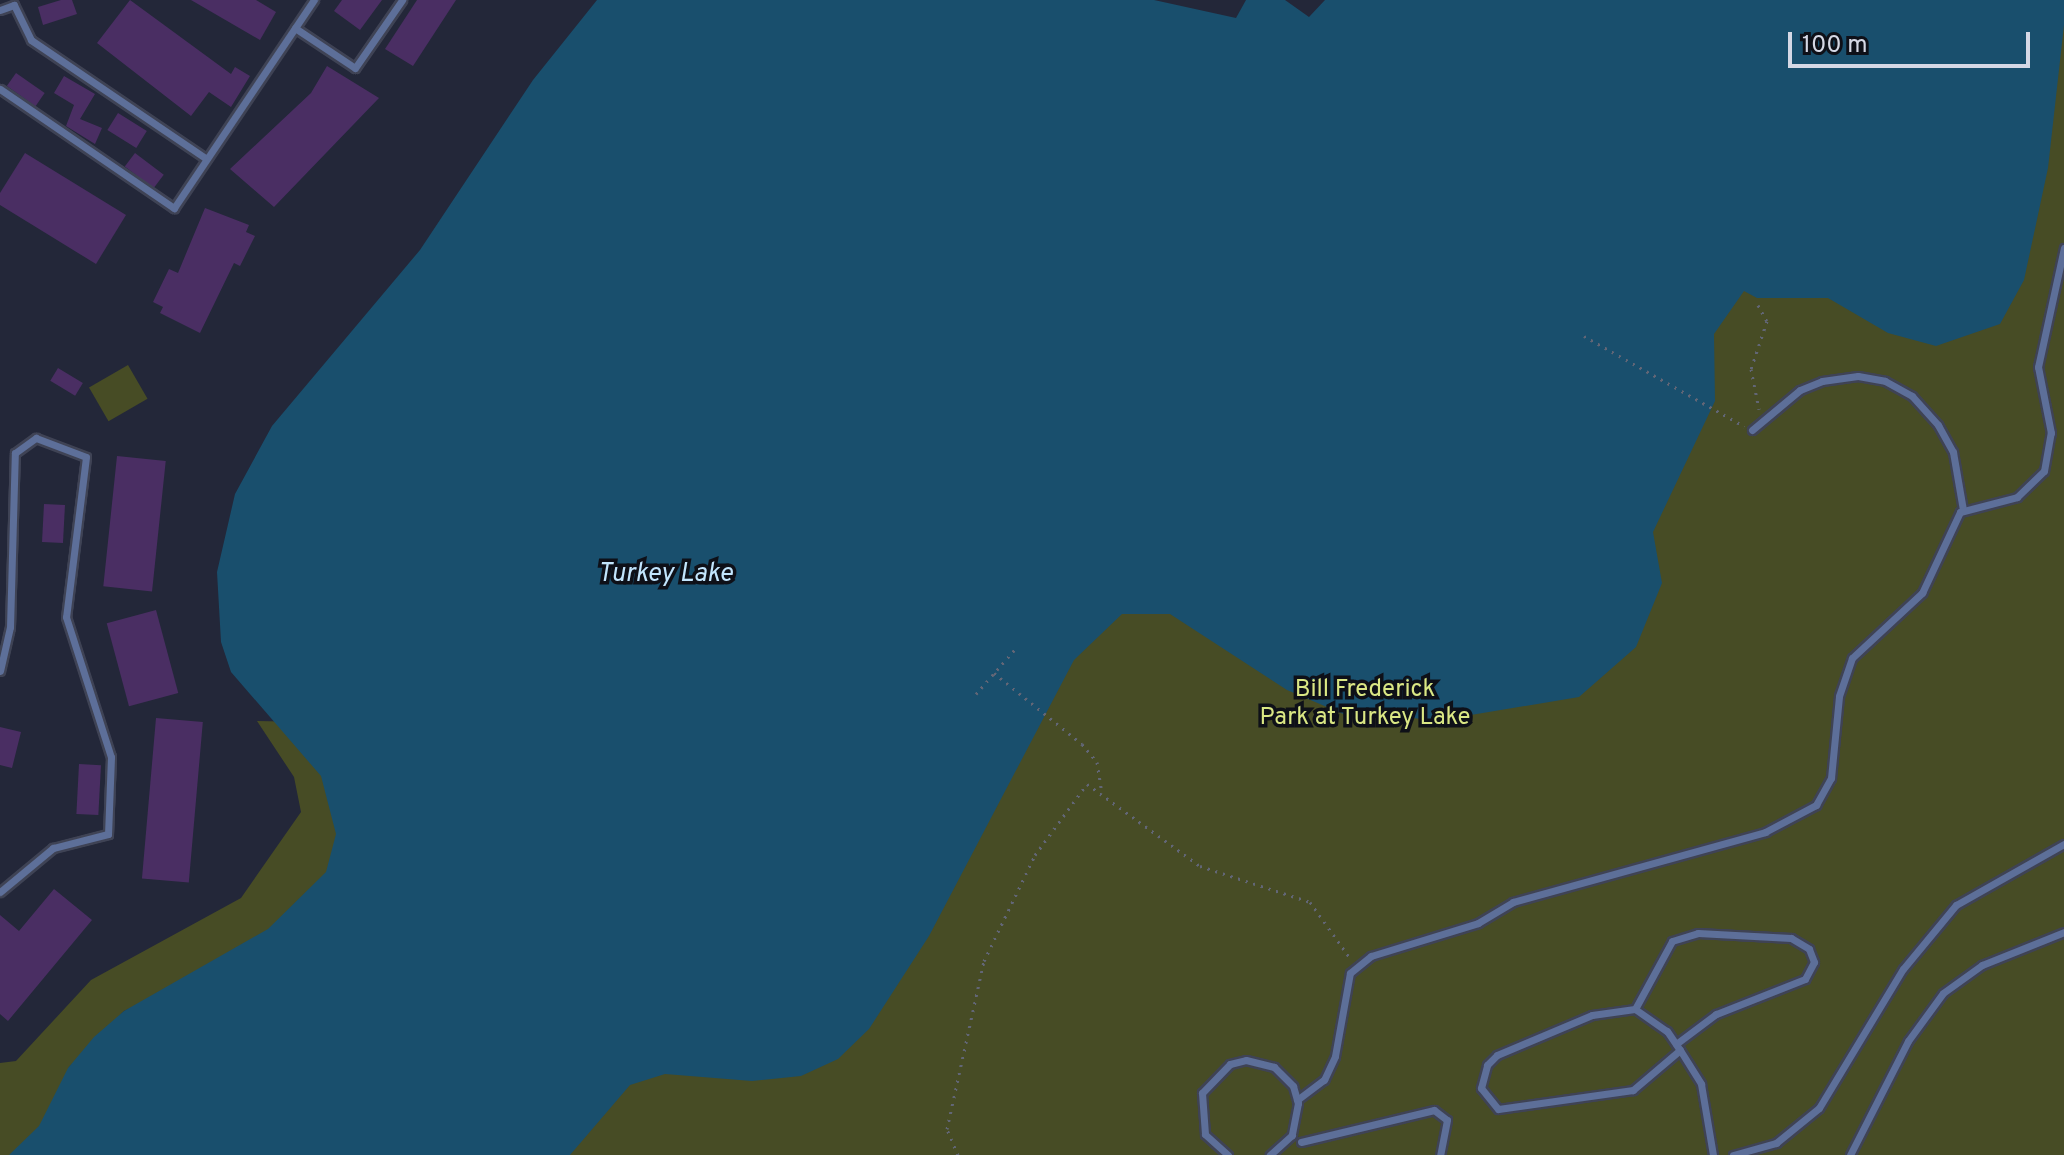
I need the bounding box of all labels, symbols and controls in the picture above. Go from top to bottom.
scale bar [1792,16,2034,66]
text: 100 m [1802,31,1868,61]
water label: Turkey Lake [597,559,733,591]
park label: Bill Frederick Park at Turkey Lake [1259,677,1471,733]

